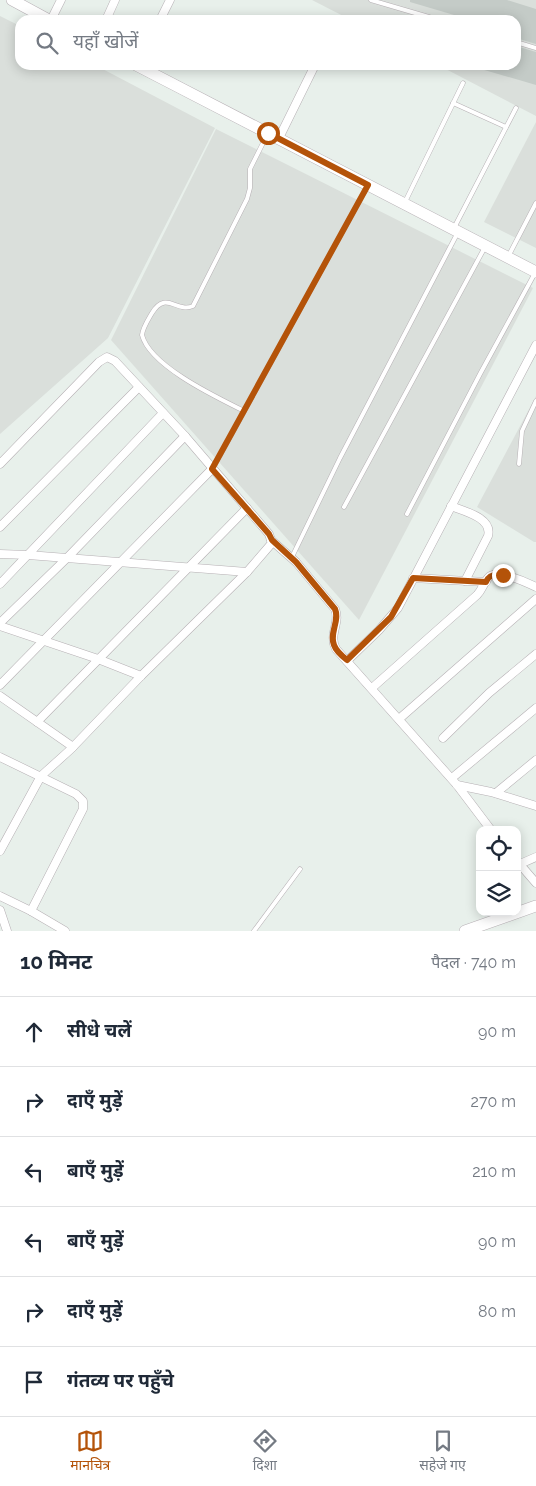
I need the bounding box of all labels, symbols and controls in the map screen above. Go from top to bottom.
search box [15,15,521,70]
icon: search [33,29,61,57]
text: यहाँ खोजें [73,30,138,52]
route start [257,122,280,145]
route end [492,564,515,587]
map controls [476,826,521,916]
button: locate [476,826,521,871]
button: layers [476,871,521,916]
text: 10 मिनट [20,949,92,974]
text: पैदल · 740 m [431,953,516,972]
icon: ahead [20,1018,48,1046]
text: सीधे चलें [67,1019,131,1041]
text: 90 m [478,1022,516,1041]
icon: right [20,1088,48,1116]
text: दाएँ मुड़ें [67,1089,123,1111]
text: 270 m [471,1092,516,1111]
icon: left [20,1158,48,1186]
text: बाएँ मुड़ें [67,1159,124,1181]
text: 210 m [472,1162,516,1181]
icon: left [20,1228,48,1256]
text: बाएँ मुड़ें [67,1229,124,1251]
text: 90 m [478,1232,516,1251]
icon: right [20,1298,48,1326]
text: दाएँ मुड़ें [67,1299,123,1321]
text: 80 m [478,1302,516,1321]
icon: arrive [20,1368,48,1396]
text: गंतव्य पर पहुँचे [67,1369,174,1391]
tab: मानचित्र [70,1427,110,1476]
tab: दिशा [251,1427,279,1476]
tab: सहेजे गए [419,1427,466,1476]

